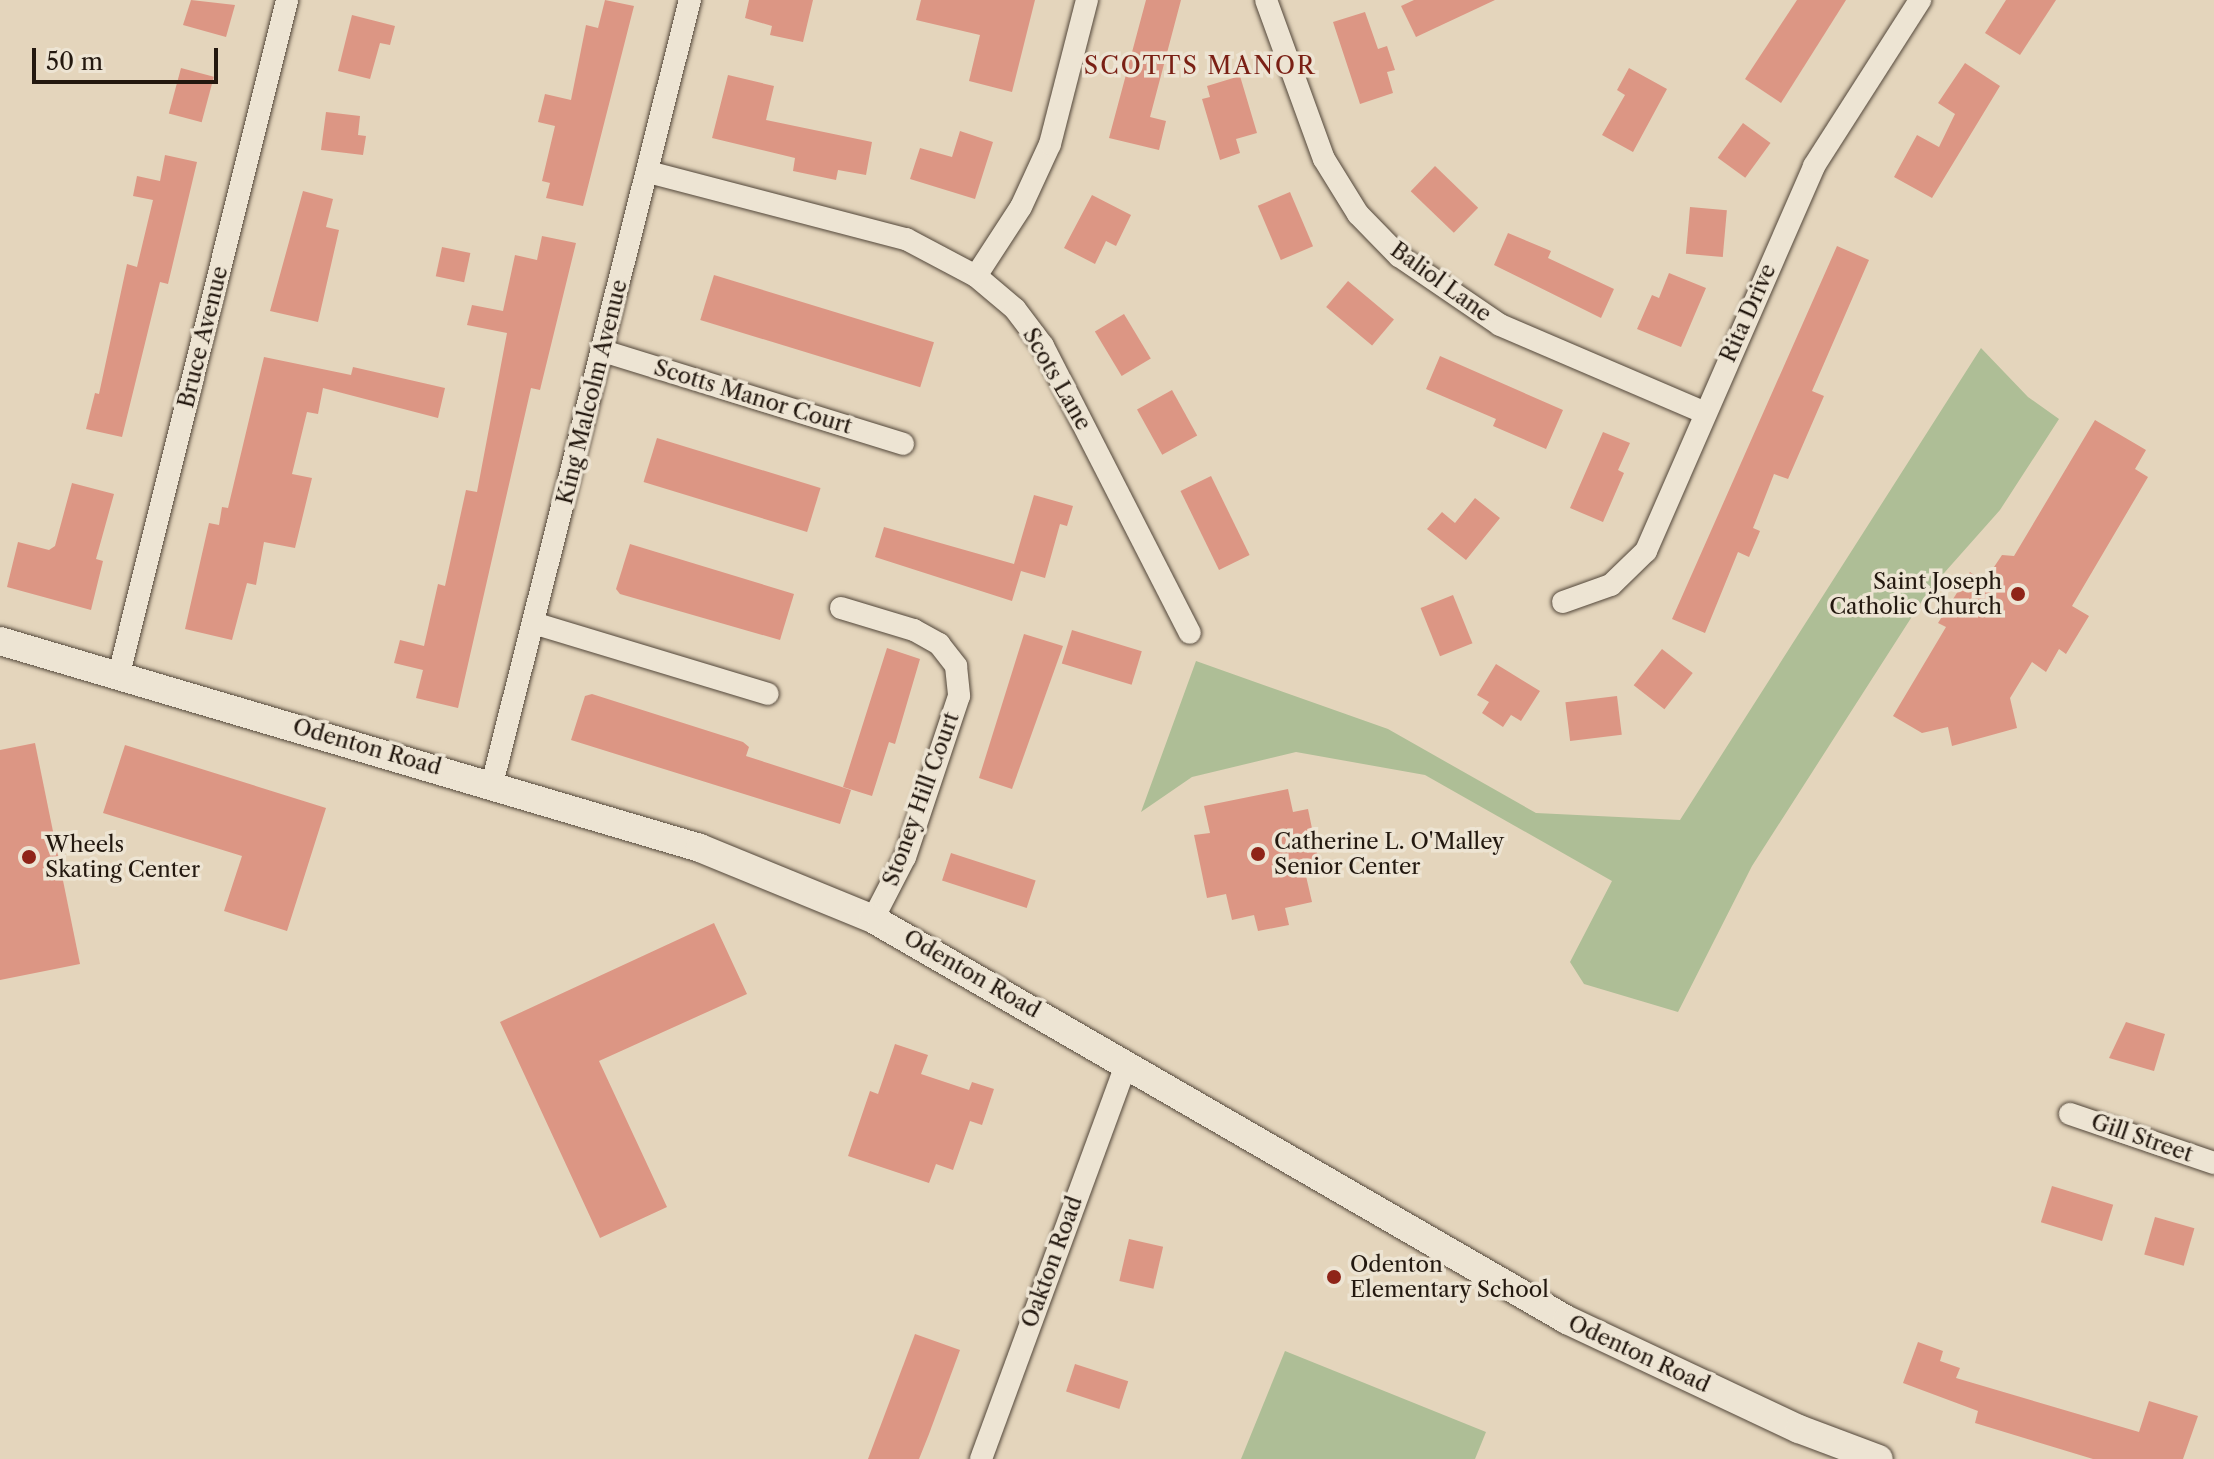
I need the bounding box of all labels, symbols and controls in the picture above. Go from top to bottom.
scale bar [36,32,222,82]
text: 50 m [46,47,103,76]
district label: SCOTTS MANOR [1084,52,1316,80]
street label: Baliol Lane [1385,237,1497,327]
street label: Rita Drive [1715,260,1781,366]
street label: Bruce Avenue [173,263,233,411]
street label: King Malcolm Avenue [551,277,633,507]
street label: Scots Lane [1017,323,1097,435]
street label: Scotts Manor Court [651,354,855,440]
place label: Saint Joseph Catholic Church [1829,568,2002,620]
marker: Saint Joseph Catholic Church [2009,585,2027,603]
street label: Stoney Hill Court [877,708,965,890]
street label: Odenton Road [290,713,444,781]
place label: Catherine L. O'Malley Senior Center [1274,828,1504,880]
place label: Wheels Skating Center [45,831,200,882]
marker: Catherine L. O'Malley Senior Center [1249,845,1267,863]
marker: Wheels Skating Center [20,848,38,866]
street label: Odenton Road [899,924,1045,1024]
street label: Gill Street [2088,1108,2196,1168]
street label: Oakton Road [1016,1193,1088,1331]
place label: Odenton Elementary School [1350,1251,1549,1302]
marker: Odenton Elementary School [1325,1268,1343,1286]
street label: Odenton Road [1564,1310,1714,1398]

